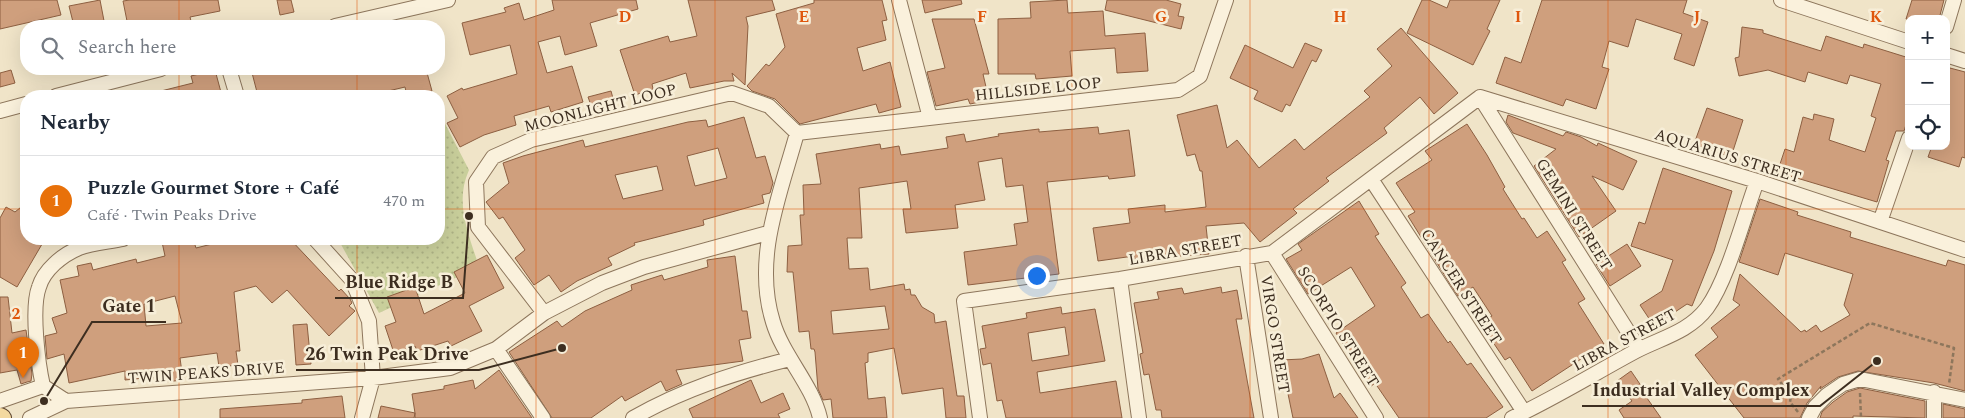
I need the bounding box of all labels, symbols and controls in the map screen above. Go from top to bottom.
text: D [619,5,632,29]
text: E [799,5,809,29]
text: F [977,5,987,29]
text: G [1155,5,1167,29]
text: H [1333,5,1347,29]
text: I [1515,5,1521,29]
text: J [1694,5,1701,29]
text: K [1870,5,1883,29]
map controls [1905,15,1950,150]
button: + [1905,15,1950,60]
search box [20,20,445,75]
text: Search here [78,33,177,62]
icon: search [38,34,66,62]
button: − [1905,60,1950,105]
street label: HILLSIDE LOOP [974,70,1103,108]
street label: MOONLIGHT LOOP [521,77,679,139]
button: locate [1905,105,1950,150]
text: Nearby [40,107,110,139]
street label: AQUARIUS STREET [1651,122,1804,190]
street label: GEMINI STREET [1530,154,1619,276]
text: Puzzle Gourmet Store + Café [87,174,339,203]
text: 1 [52,189,60,213]
text: 470 m [383,189,425,213]
text: Café · Twin Peaks Drive [87,203,257,227]
street label: CANCER STREET [1415,224,1508,350]
street label: LIBRA STREET [1127,228,1244,272]
street label: SCORPIO STREET [1291,261,1385,392]
your location [1024,263,1050,289]
callout: Blue Ridge B [335,265,463,298]
text: Blue Ridge B [345,269,453,296]
street label: VIRGO STREET [1254,273,1296,395]
callout: Gate 1 [92,289,166,322]
text: Gate 1 [102,293,156,320]
text: 2 [12,302,21,326]
street label: LIBRA STREET [1568,302,1681,377]
pin: 1 [7,337,39,378]
callout: 26 Twin Peak Drive [296,337,479,370]
text: 26 Twin Peak Drive [305,341,469,368]
street label: TWIN PEAKS DRIVE [127,356,285,390]
callout: Industrial Valley Complex [1582,373,1820,406]
text: Industrial Valley Complex [1592,377,1810,404]

